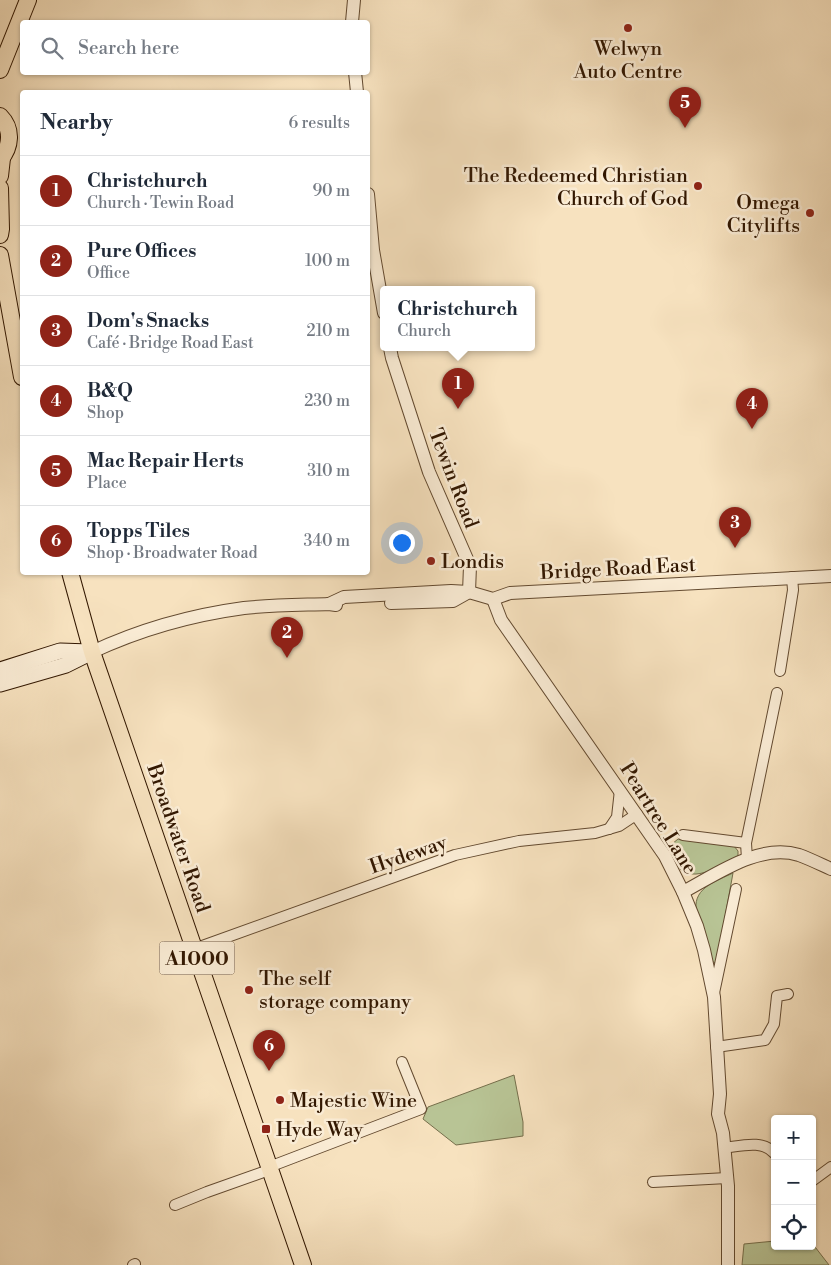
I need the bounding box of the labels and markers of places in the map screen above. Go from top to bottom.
marker: Welwyn Auto Centre [622,22,634,34]
place label: Welwyn Auto Centre [573,37,682,85]
pin: 5 [669,87,701,128]
place label: The Redeemed Christian Church of God [464,164,689,212]
marker: The Redeemed Christian Church of God [692,180,704,192]
place label: Omega Citylifts [727,191,801,239]
marker: Omega Citylifts [804,207,816,219]
pin: 1 [442,368,474,409]
pin: 4 [736,388,768,429]
pin: 3 [719,507,751,548]
place label: Londis [441,550,504,575]
marker: Londis [425,555,437,567]
pin: 2 [271,617,303,658]
place label: The self storage company [259,967,411,1015]
marker: The self storage company [243,984,255,996]
pin: 6 [253,1030,285,1071]
place label: Majestic Wine [290,1089,417,1114]
marker: Majestic Wine [274,1094,286,1106]
place label: Hyde Way [276,1118,364,1143]
marker: Hyde Way [260,1123,272,1135]

